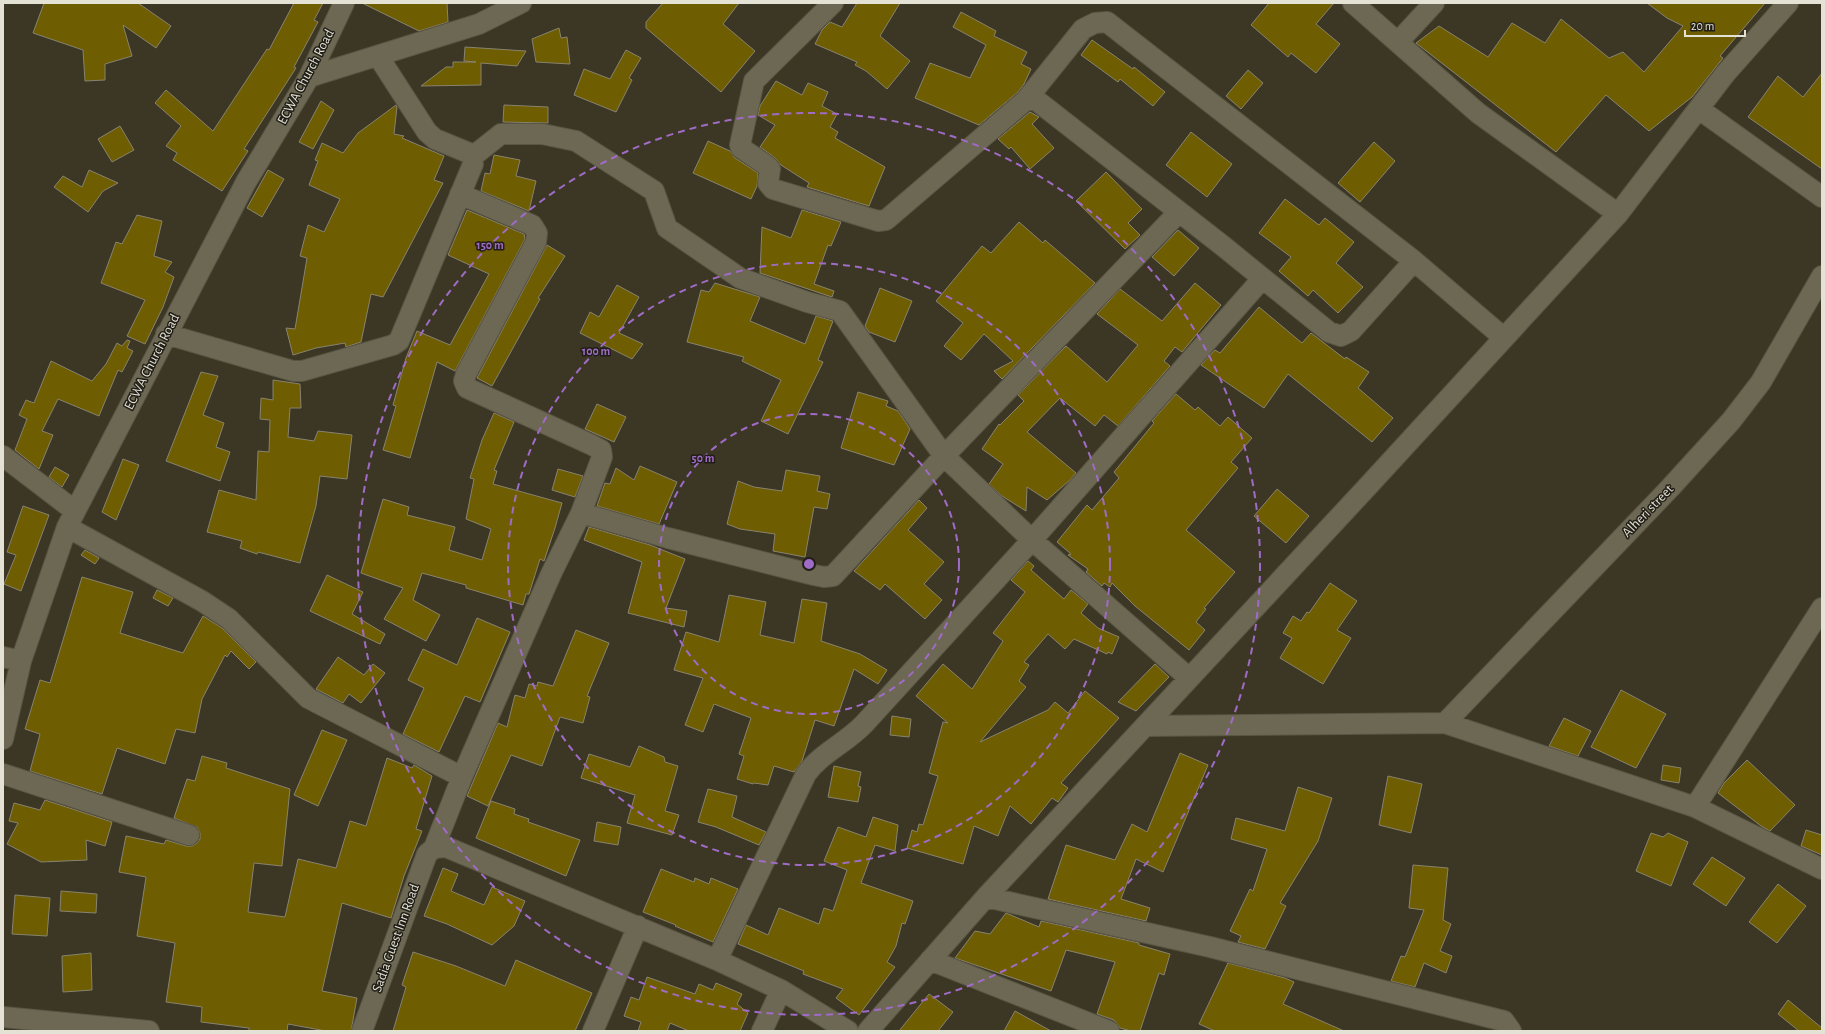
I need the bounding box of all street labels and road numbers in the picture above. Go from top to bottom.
street label: ECWA Church Road [275,27,337,127]
street label: ECWA Church Road [122,312,182,412]
street label: Alheri street [1620,482,1677,540]
street label: Sadia Guest Inn Road [370,882,422,994]

